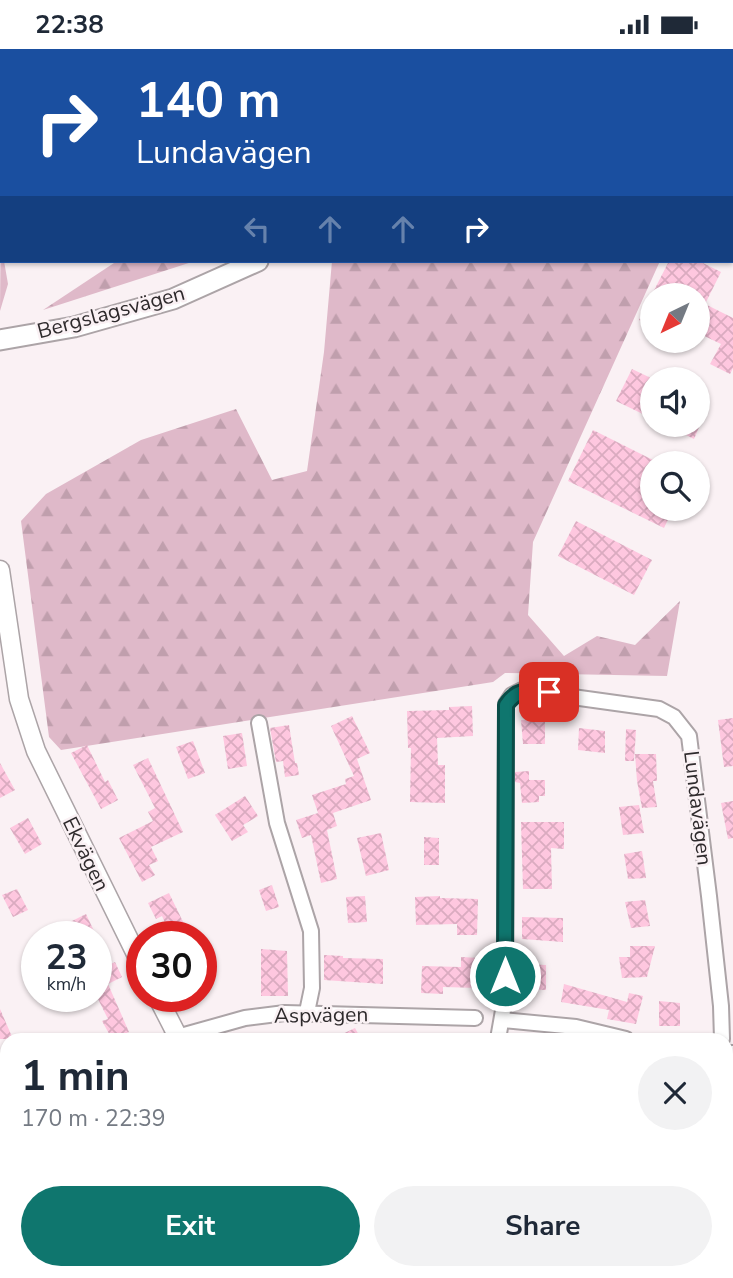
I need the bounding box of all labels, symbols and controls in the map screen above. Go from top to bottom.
text: 22:38 [35,7,104,42]
text: 140 m [136,67,280,134]
icon: right [21,77,112,168]
text: Lundavägen [136,131,312,174]
icon: left [238,210,276,248]
icon: ahead [311,210,349,248]
icon: ahead [384,210,422,248]
icon: right [457,210,495,248]
street label: Bergslagsvägen [34,279,188,345]
north arrow [640,283,710,353]
map controls [640,283,710,521]
button: sound [640,367,710,437]
button: search [640,451,710,521]
pin [519,662,579,722]
icon: arrive [530,673,568,711]
street label: Lundavägen [677,749,719,867]
street label: Ekvägen [56,812,116,896]
speed limit sign: 30 [126,921,217,1012]
text: 23 [45,934,88,981]
position arrow [468,939,542,1013]
text: km/h [47,972,86,996]
street label: Aspvägen [274,1000,368,1030]
text: 1 min [21,1048,130,1105]
button: close [638,1056,712,1130]
text: 170 m · 22:39 [21,1103,166,1134]
button: Exit [21,1186,360,1266]
button: Share [374,1186,712,1266]

